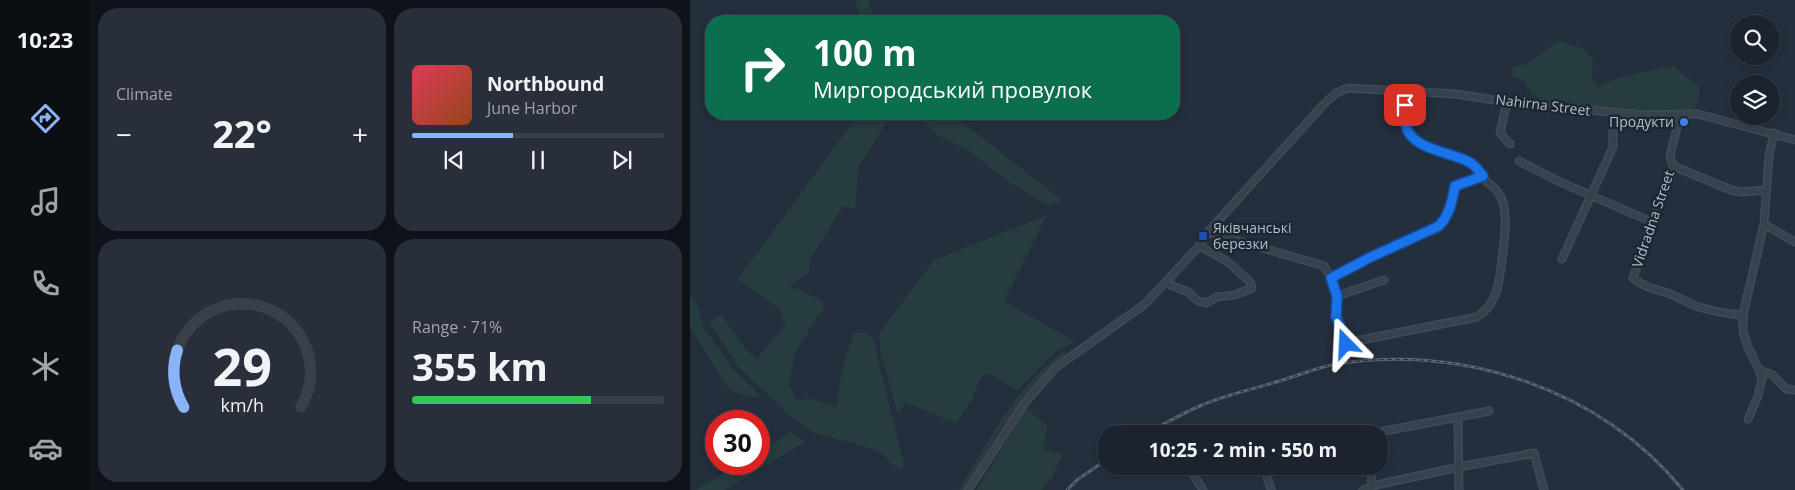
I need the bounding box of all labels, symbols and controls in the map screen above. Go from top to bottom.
map controls [1730,15,1780,125]
button: search [1730,15,1780,65]
text: 10:23 [17,24,73,54]
text: 100 m [813,29,917,76]
icon: right [730,35,795,100]
text: Northbound [487,71,604,97]
text: Миргородський провулок [813,74,1092,104]
button: layers [1730,75,1780,125]
text: Climate [116,83,173,105]
pin [1384,84,1426,126]
street label: Nahirna Street [1495,89,1592,120]
icon: arrive [1391,91,1419,119]
text: June Harbor [487,97,577,119]
icon: directions [28,101,63,136]
text: 22° [212,107,272,159]
place label: Продукти [1609,112,1674,131]
text: − [116,115,132,153]
text: + [352,115,368,153]
marker: Продукти [1678,116,1690,128]
icon: previous [440,146,468,174]
icon: pause [524,146,552,174]
icon: next [608,146,636,174]
street label: Vidradna Street [1627,168,1678,270]
icon: music [28,184,63,219]
place label: Яківчанські березки [1213,218,1292,253]
marker: Яківчанські березки [1197,230,1209,242]
icon: phone [28,266,63,301]
text: Range · 71% [412,316,502,338]
position arrow [1319,317,1371,369]
text: 29 [212,330,272,401]
text: 355 km [412,340,548,392]
icon: climate [28,349,63,384]
text: km/h [220,393,264,417]
speed limit sign: 30 [705,410,770,475]
icon: car [28,431,63,466]
text: 10:25 · 2 min · 550 m [1149,437,1337,463]

